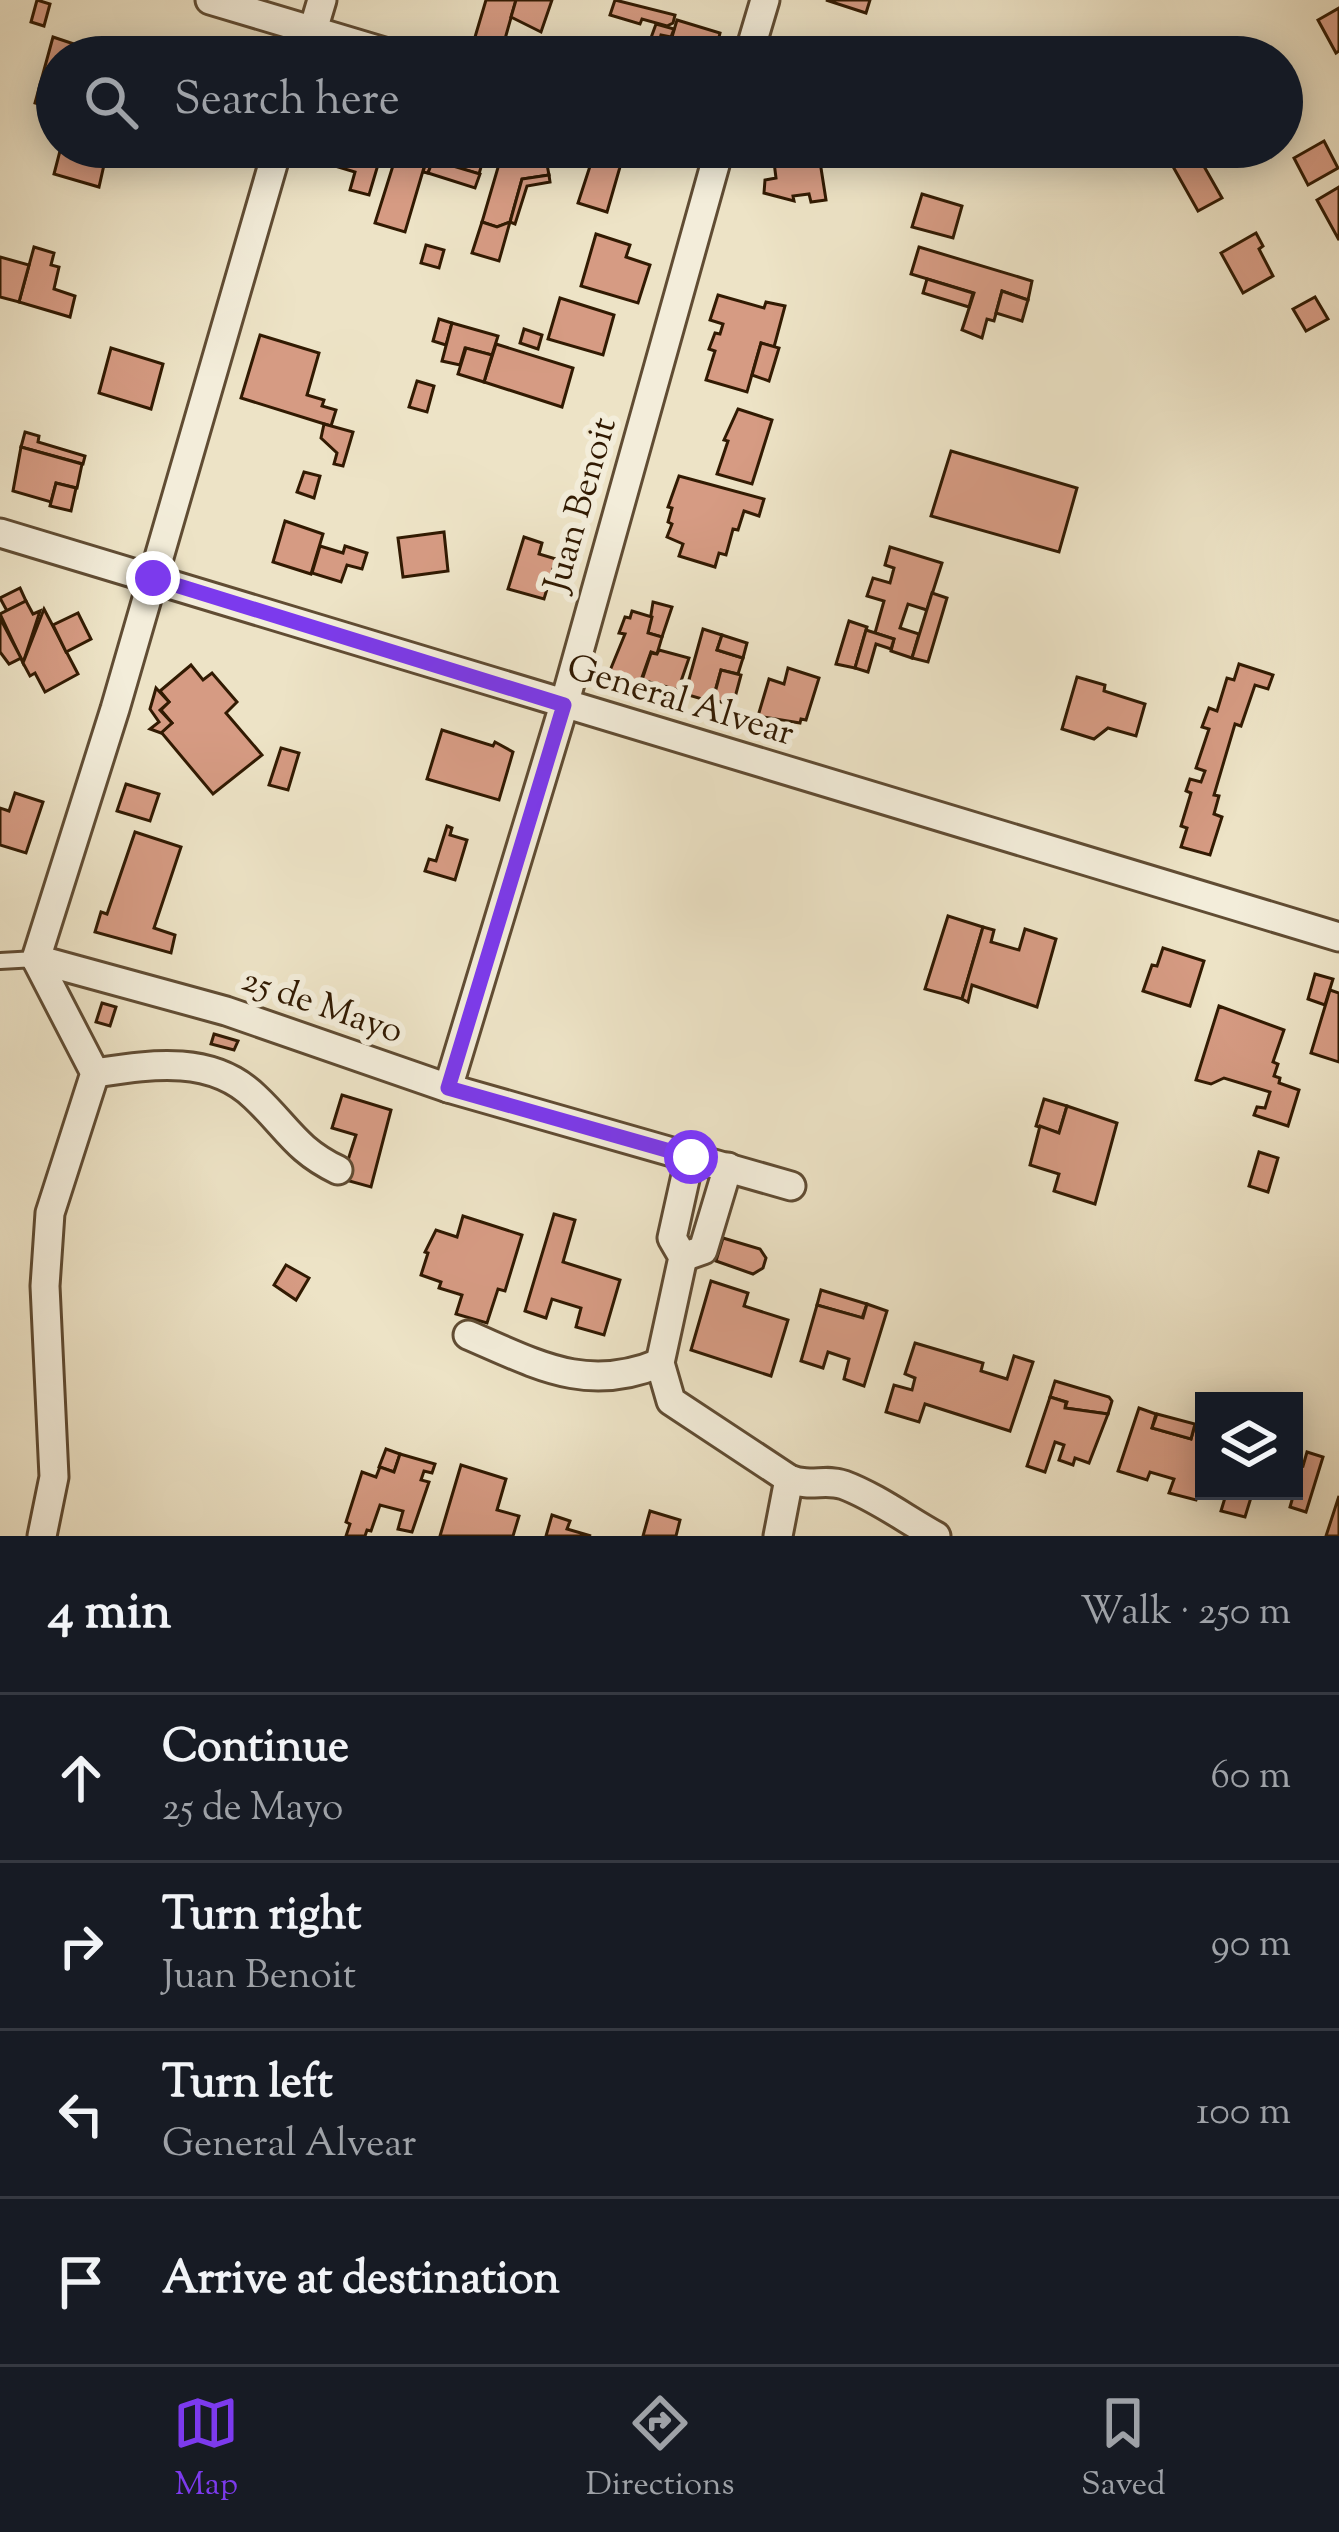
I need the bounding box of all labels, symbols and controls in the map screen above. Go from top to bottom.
search box [36,36,1303,168]
icon: search [78,69,144,135]
text: Search here [174,70,400,135]
street label: Juan Benoit [532,412,632,600]
route end [126,551,180,605]
street label: General Alvear [560,643,800,761]
street label: 25 de Mayo [234,955,410,1059]
route start [664,1130,718,1184]
map controls [1195,1392,1303,1500]
button: layers [1195,1392,1303,1500]
text: 4 min [48,1578,171,1651]
text: Walk · 250 m [1080,1586,1291,1642]
text: Continue [162,1717,349,1782]
icon: ahead [48,1745,114,1811]
text: 60 m [1210,1750,1291,1806]
text: 25 de Mayo [162,1782,343,1838]
text: Turn right [162,1885,361,1950]
icon: right [48,1913,114,1979]
text: 90 m [1211,1918,1291,1974]
text: Juan Benoit [162,1950,356,2006]
text: Turn left [162,2053,333,2118]
icon: left [48,2081,114,2147]
text: 100 m [1196,2086,1291,2142]
text: General Alvear [162,2118,416,2174]
icon: arrive [48,2249,114,2315]
text: Arrive at destination [162,2249,560,2314]
tab: Map [173,2390,239,2510]
tab: Directions [586,2390,735,2510]
tab: Saved [1081,2390,1166,2510]

